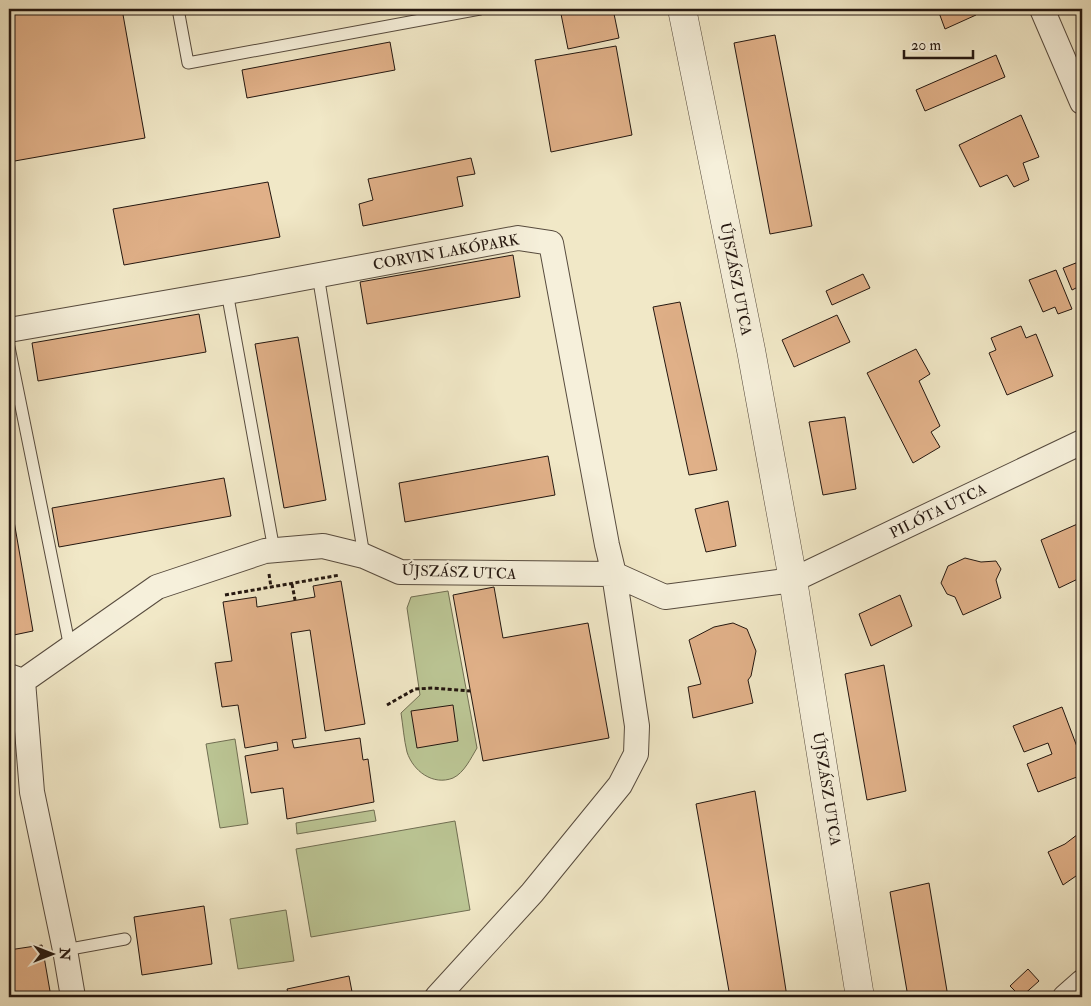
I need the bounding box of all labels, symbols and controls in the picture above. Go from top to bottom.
scale bar [904,28,972,60]
text: 20 m [911,36,941,55]
street label: ÚJSZÁSZ UTCA [714,221,758,338]
street label: CORVIN LAKÓPARK [371,228,521,275]
street label: PILÓTA UTCA [886,478,990,543]
street label: ÚJSZÁSZ UTCA [401,559,517,585]
street label: ÚJSZÁSZ UTCA [807,731,847,848]
north arrow [28,928,78,978]
text: N [56,947,73,961]

